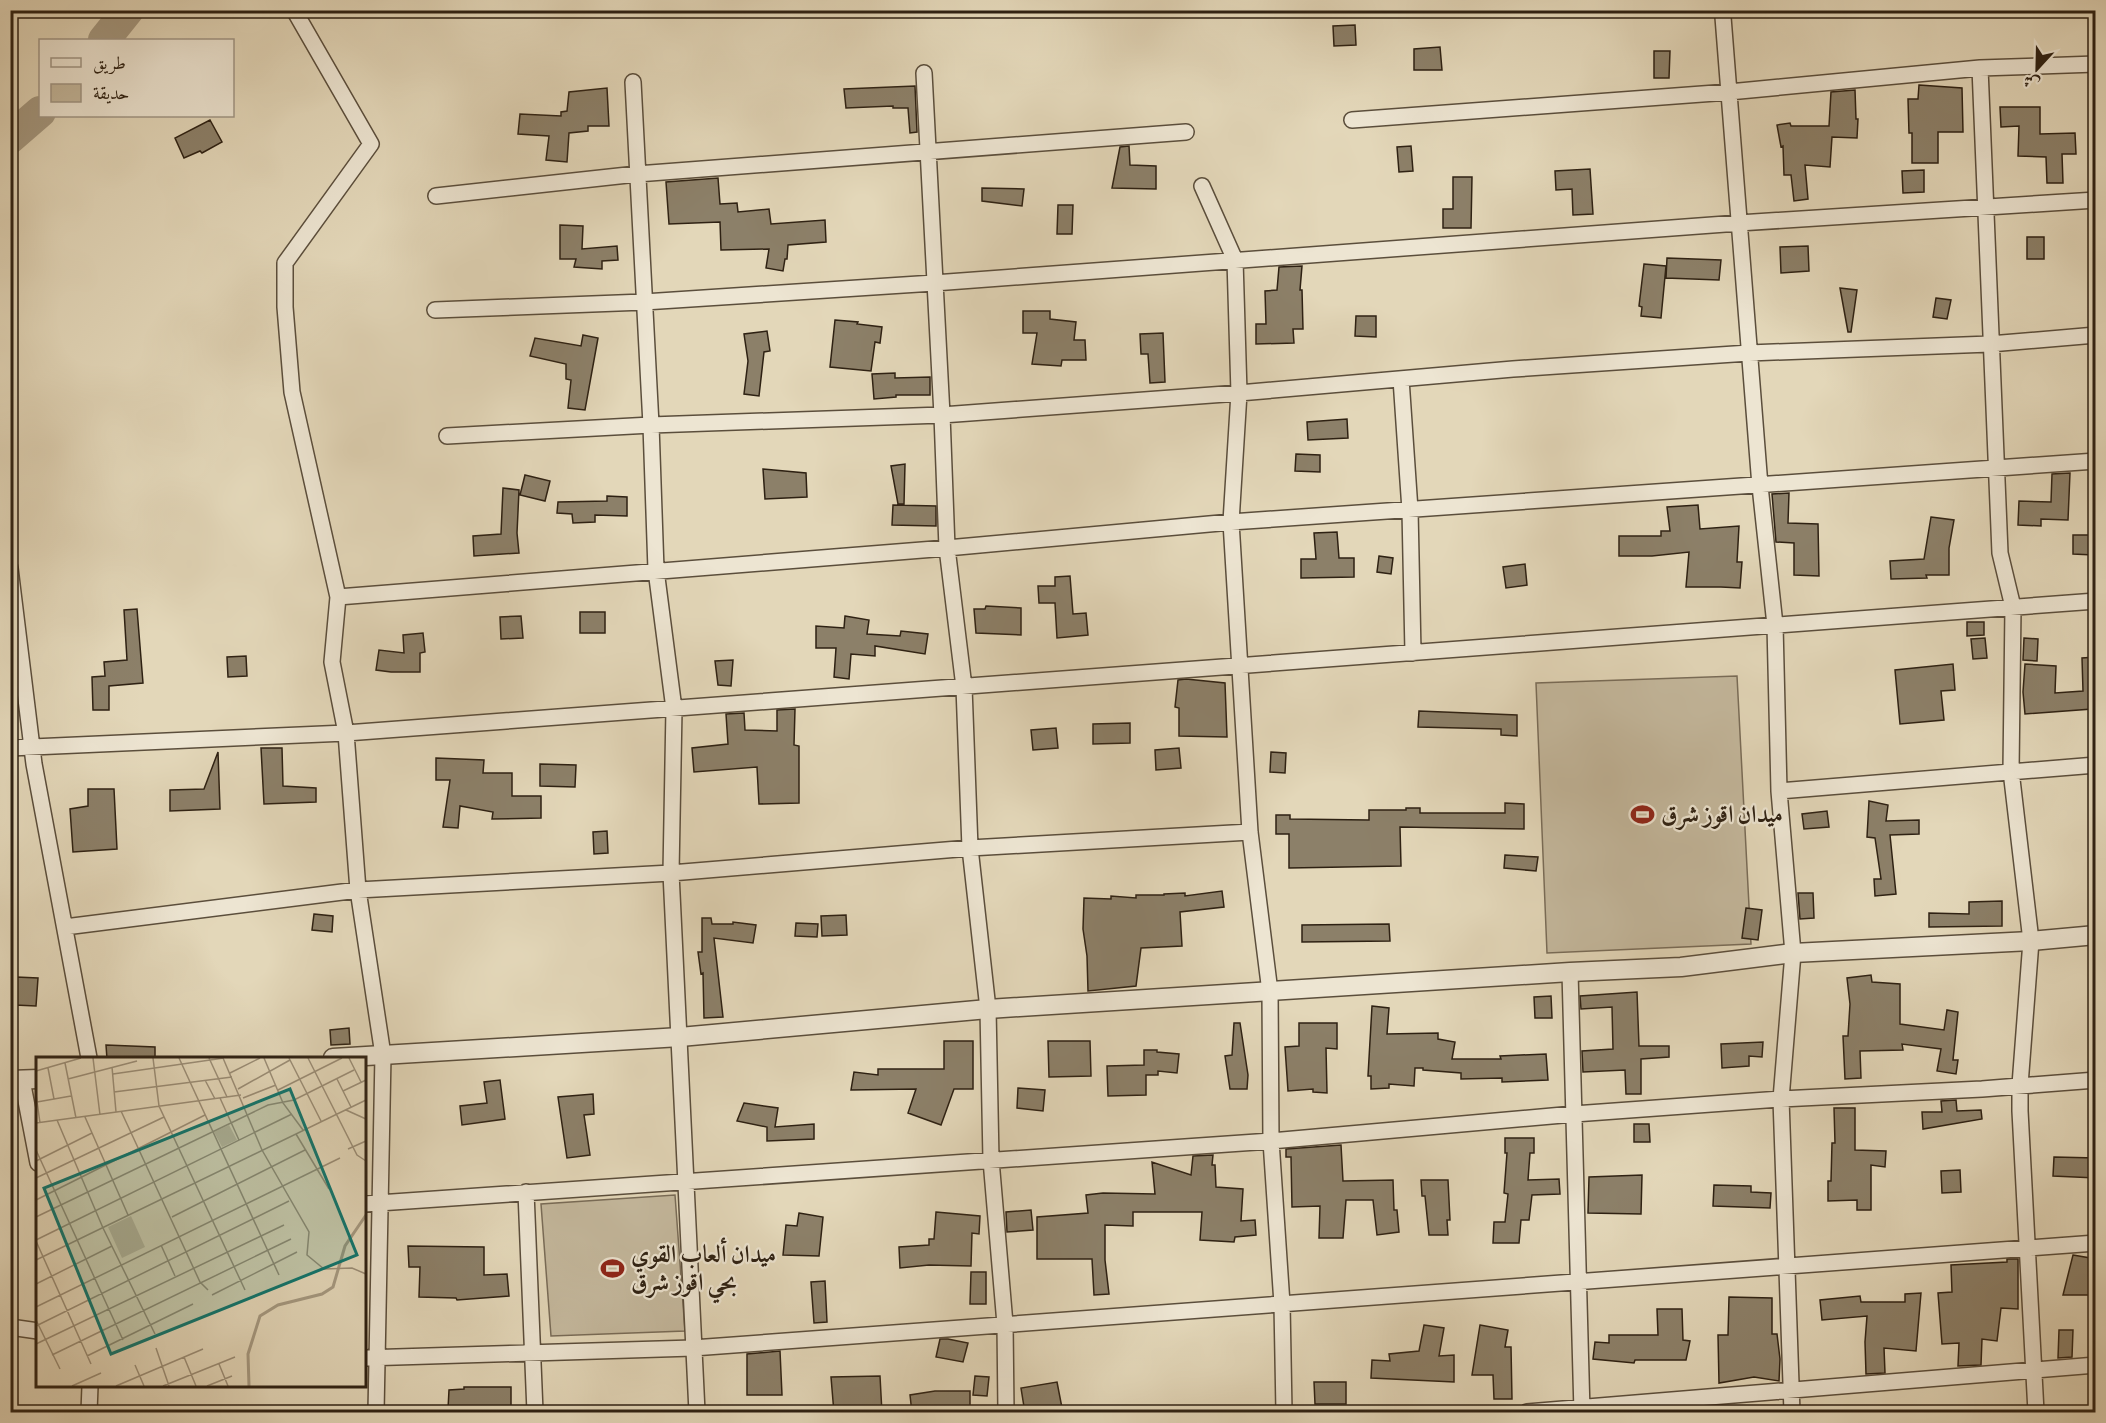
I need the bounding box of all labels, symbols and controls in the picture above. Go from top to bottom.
legend [39,39,234,117]
north arrow [2007,39,2067,99]
text: طريق [93,51,126,75]
text: ش [2020,69,2043,95]
text: حديقة [93,81,129,105]
place label: ميدان اقوز شرق [1661,798,1783,830]
sports icon: ميدان اقوز شرق [1630,801,1656,827]
inset map [36,1057,366,1387]
place label: ميدان ألعاب القوي بحي اقوز شرق [631,1237,776,1304]
sports icon: ميدان ألعاب القوي بحي اقوز شرق [600,1255,626,1281]

